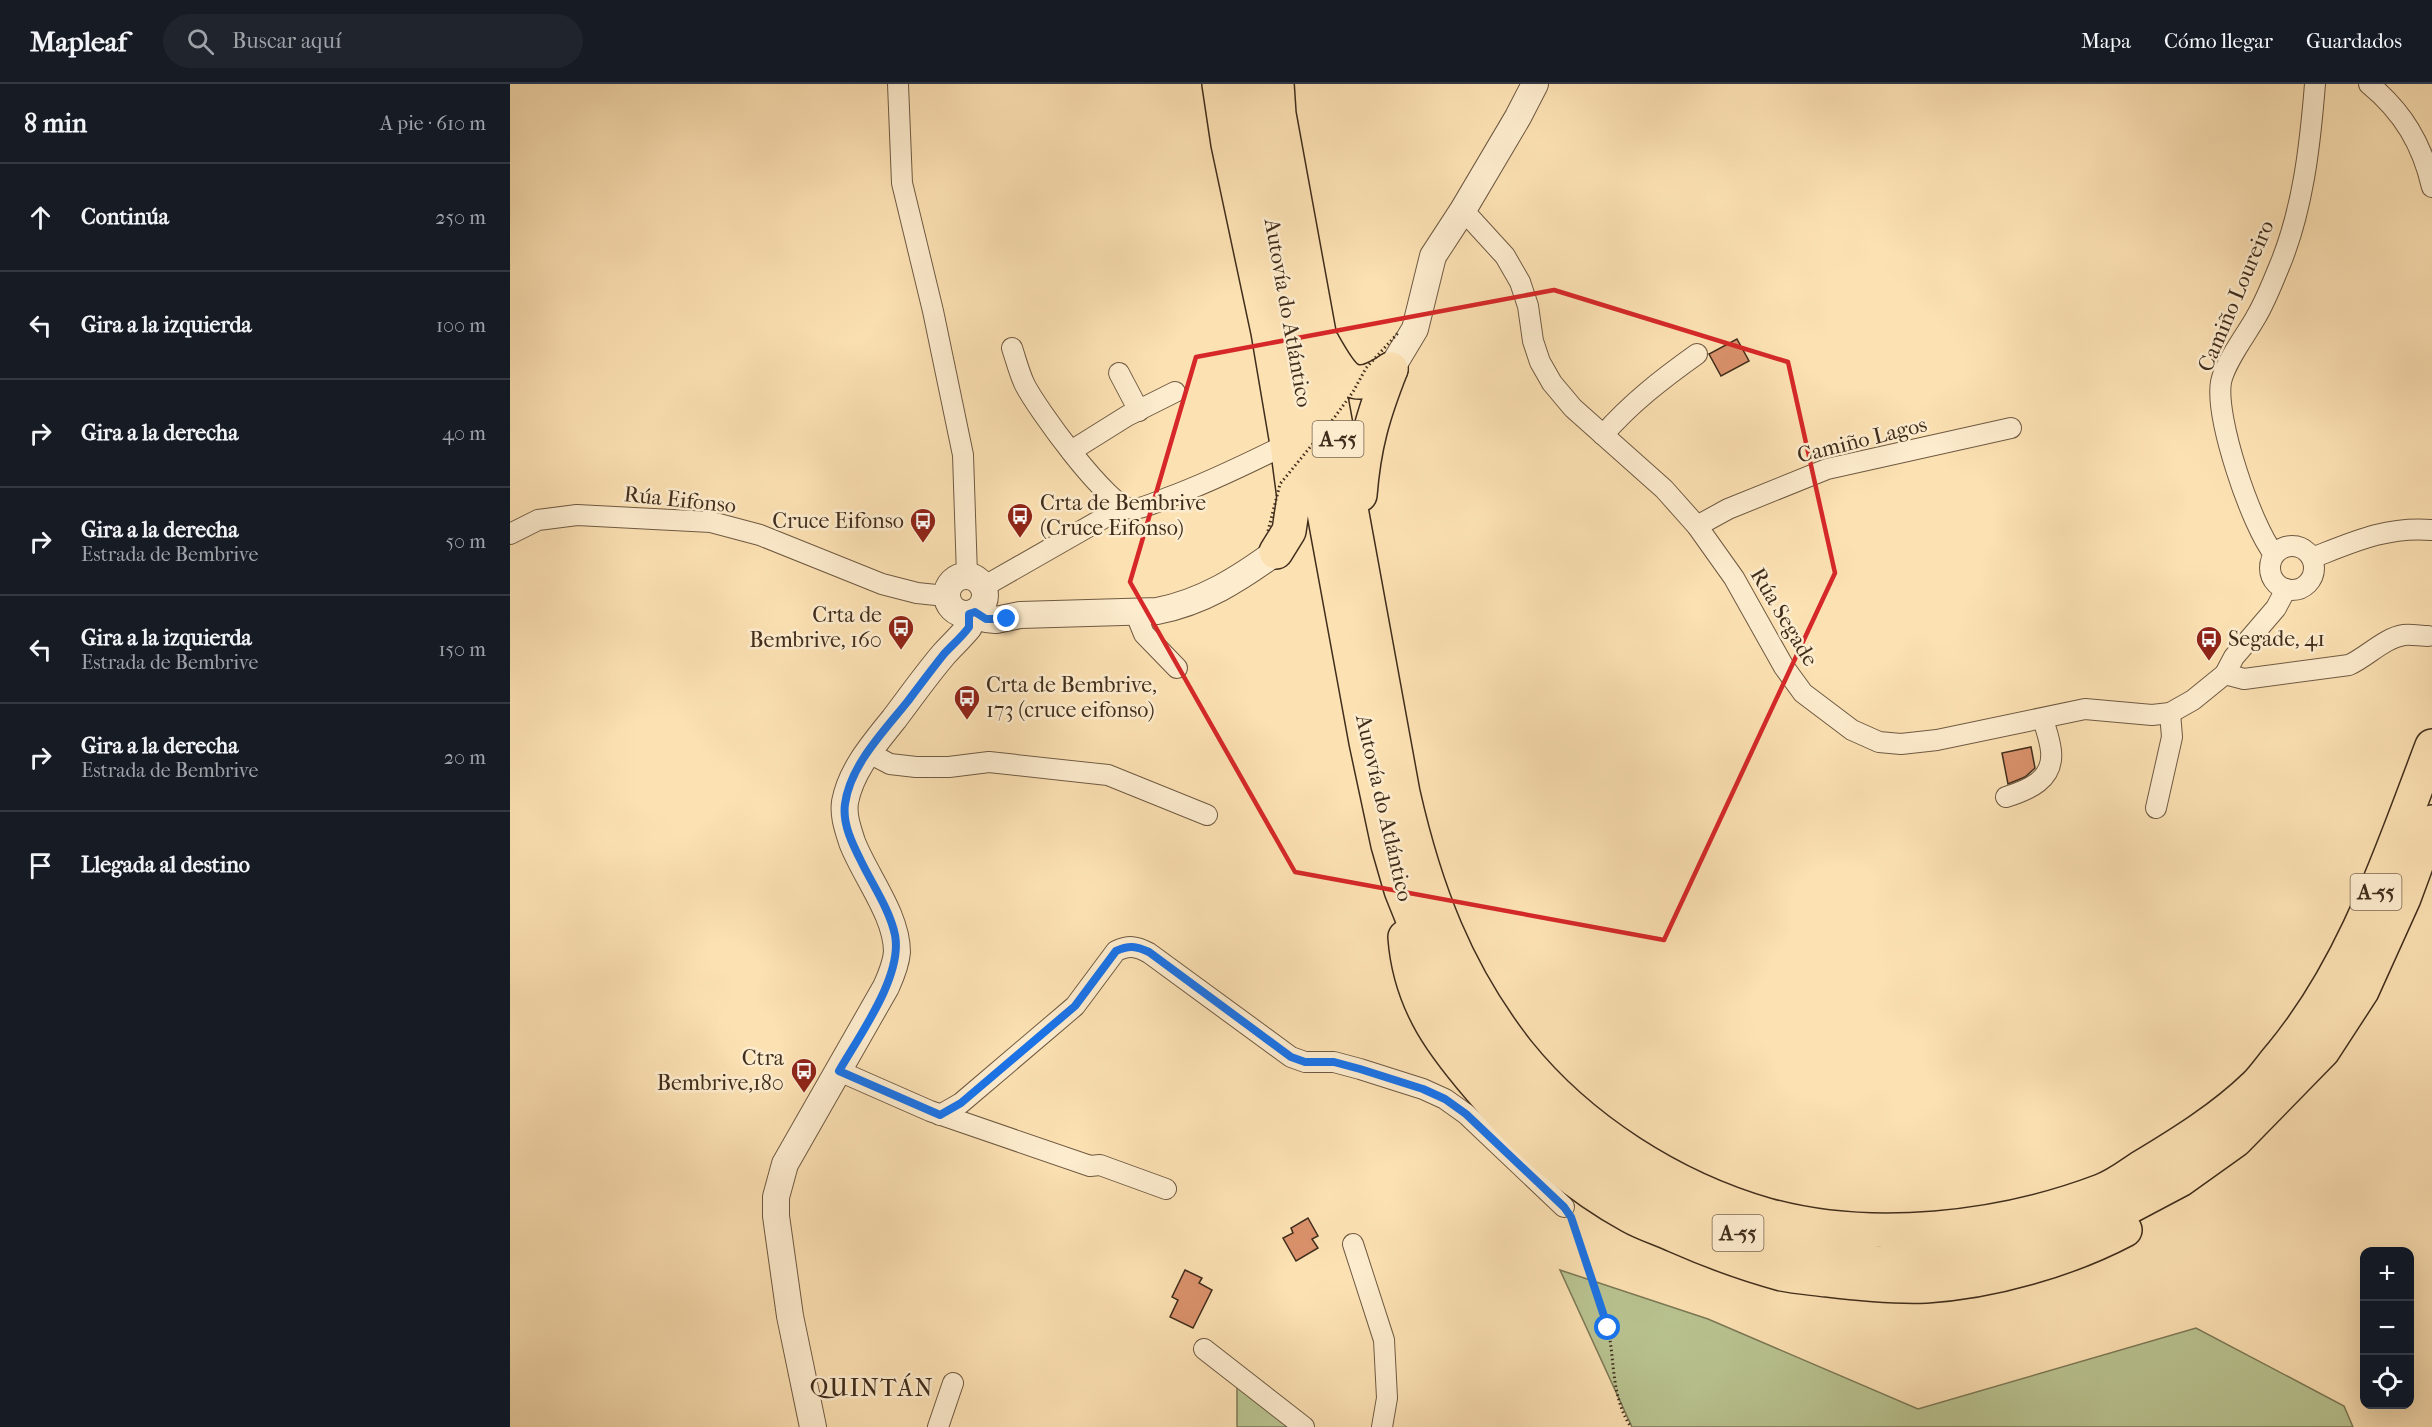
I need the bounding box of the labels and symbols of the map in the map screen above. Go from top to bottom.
street label: Autovía do Atlántico [1258,216,1317,409]
street label: Camiño Loureiro [2192,216,2280,376]
street label: Camiño Lagos [1794,411,1930,469]
road number: A-55 [1312,421,1364,457]
street label: Rúa Eifonso [623,481,737,519]
place label: Crta de Bembrive (Cruce Eifonso) [1040,490,1206,541]
bus stop icon: Crta de Bembrive (Cruce Eifonso) [1005,501,1035,539]
bus stop icon: Cruce Eifonso [908,506,938,544]
place label: Cruce Eifonso [772,508,904,534]
street label: Rúa Segade [1745,563,1824,671]
place label: Crta de Bembrive, 160 [749,602,882,653]
route end [993,605,1019,631]
bus stop icon: Crta de Bembrive, 160 [886,613,916,651]
bus stop icon: Segade, 41 [2194,624,2224,662]
place label: Segade, 41 [2228,626,2325,652]
place label: Crta de Bembrive, 173 (cruce eifonso) [986,672,1157,723]
bus stop icon: Crta de Bembrive, 173 (cruce eifonso) [952,683,982,721]
street label: Autovía do Atlántico [1350,711,1418,904]
road number: A-55 [2350,874,2402,910]
place label: Ctra Bembrive,180 [657,1045,785,1096]
bus stop icon: Ctra Bembrive,180 [789,1056,819,1094]
road number: A-55 [1712,1215,1764,1251]
route start [1594,1314,1620,1340]
district label: QUINTÁN [810,1373,934,1402]

